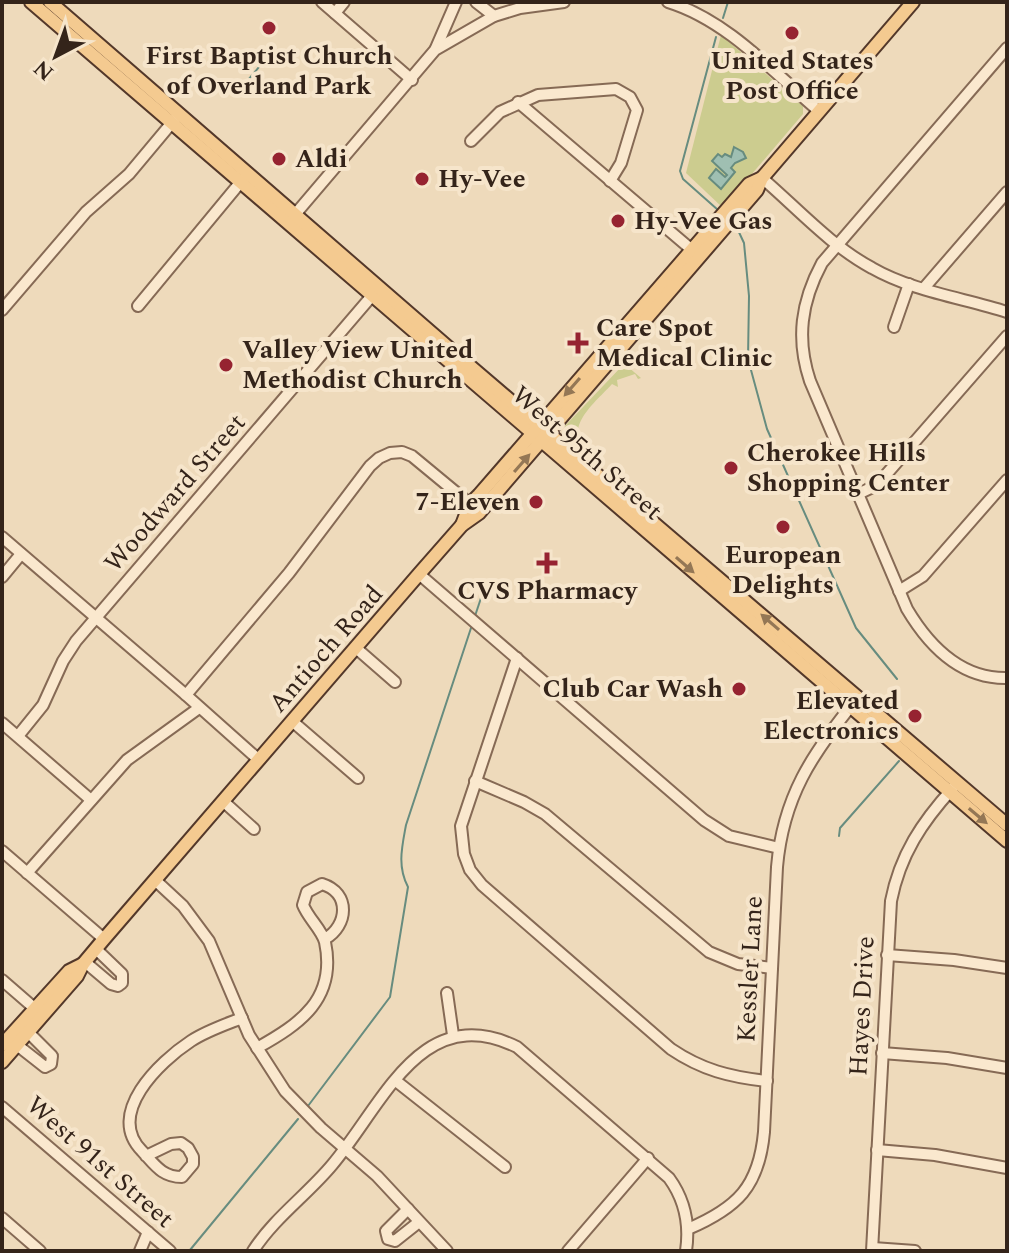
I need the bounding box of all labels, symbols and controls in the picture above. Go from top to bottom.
north arrow [16,16,96,96]
marker: First Baptist Church of Overland Park [260,19,278,37]
marker: United States Post Office [783,24,801,42]
place label: First Baptist Church of Overland Park [145,36,393,106]
place label: United States Post Office [710,41,874,111]
text: N [26,52,61,88]
place label: Aldi [295,139,347,179]
marker: Aldi [270,150,288,168]
place label: Hy-Vee [438,159,526,199]
marker: Hy-Vee [413,170,431,188]
place label: Hy-Vee Gas [634,201,773,241]
marker: Hy-Vee Gas [609,212,627,230]
place label: Care Spot Medical Clinic [596,308,773,378]
place label: Valley View United Methodist Church [242,330,474,400]
marker: Care Spot Medical Clinic [567,332,589,354]
marker: Valley View United Methodist Church [217,356,235,374]
street label: West 95th Street [502,376,672,530]
one-way arrow [564,377,581,397]
street label: Woodward Street [94,405,256,581]
place label: Cherokee Hills Shopping Center [747,433,950,503]
one-way arrow [513,453,530,473]
marker: Cherokee Hills Shopping Center [722,459,740,477]
place label: 7-Eleven [415,482,520,522]
marker: 7-Eleven [527,493,545,511]
marker: European Delights [774,518,792,536]
place label: European Delights [725,535,841,605]
marker: CVS Pharmacy [538,554,556,572]
one-way arrow [675,556,694,574]
place label: CVS Pharmacy [457,571,638,611]
street label: Antioch Road [259,576,393,722]
one-way arrow [761,614,781,631]
place label: Club Car Wash [543,669,723,709]
marker: Club Car Wash [730,680,748,698]
place label: Elevated Electronics [763,681,899,751]
marker: Elevated Electronics [906,707,924,725]
one-way arrow [967,807,987,824]
street label: Kessler Lane [726,895,774,1043]
street label: Hayes Drive [838,935,886,1077]
street label: West 91st Street [17,1086,183,1238]

